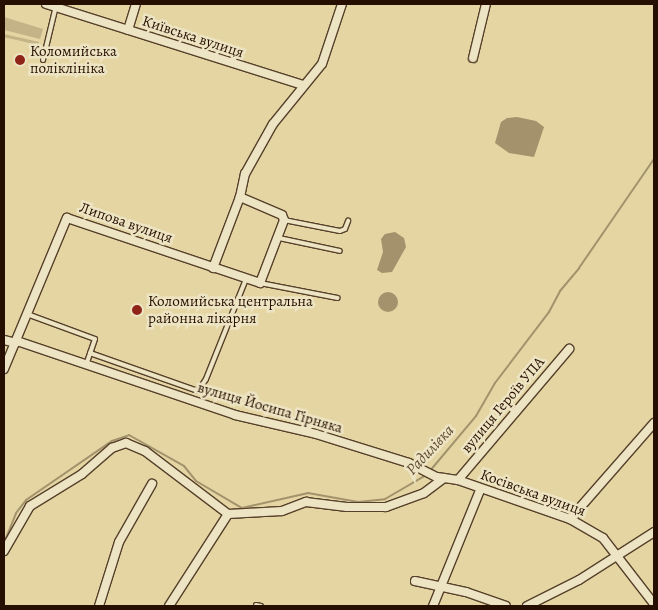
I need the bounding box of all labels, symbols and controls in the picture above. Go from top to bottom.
street label: Київська вулиця [140,12,246,62]
place label: Коломийська поліклініка [30,42,117,77]
marker: Коломийська поліклініка [14,54,26,66]
street label: Липова вулиця [77,199,175,247]
place label: Коломийська центральна районна лікарня [148,292,313,327]
marker: Коломийська центральна районна лікарня [130,303,144,317]
street label: вулиця Героїв УПА [458,353,548,457]
street label: вулиця Йосипа Гірняка [195,379,345,437]
water label: Радилівка [402,421,458,479]
street label: Косівська вулиця [478,466,588,520]

